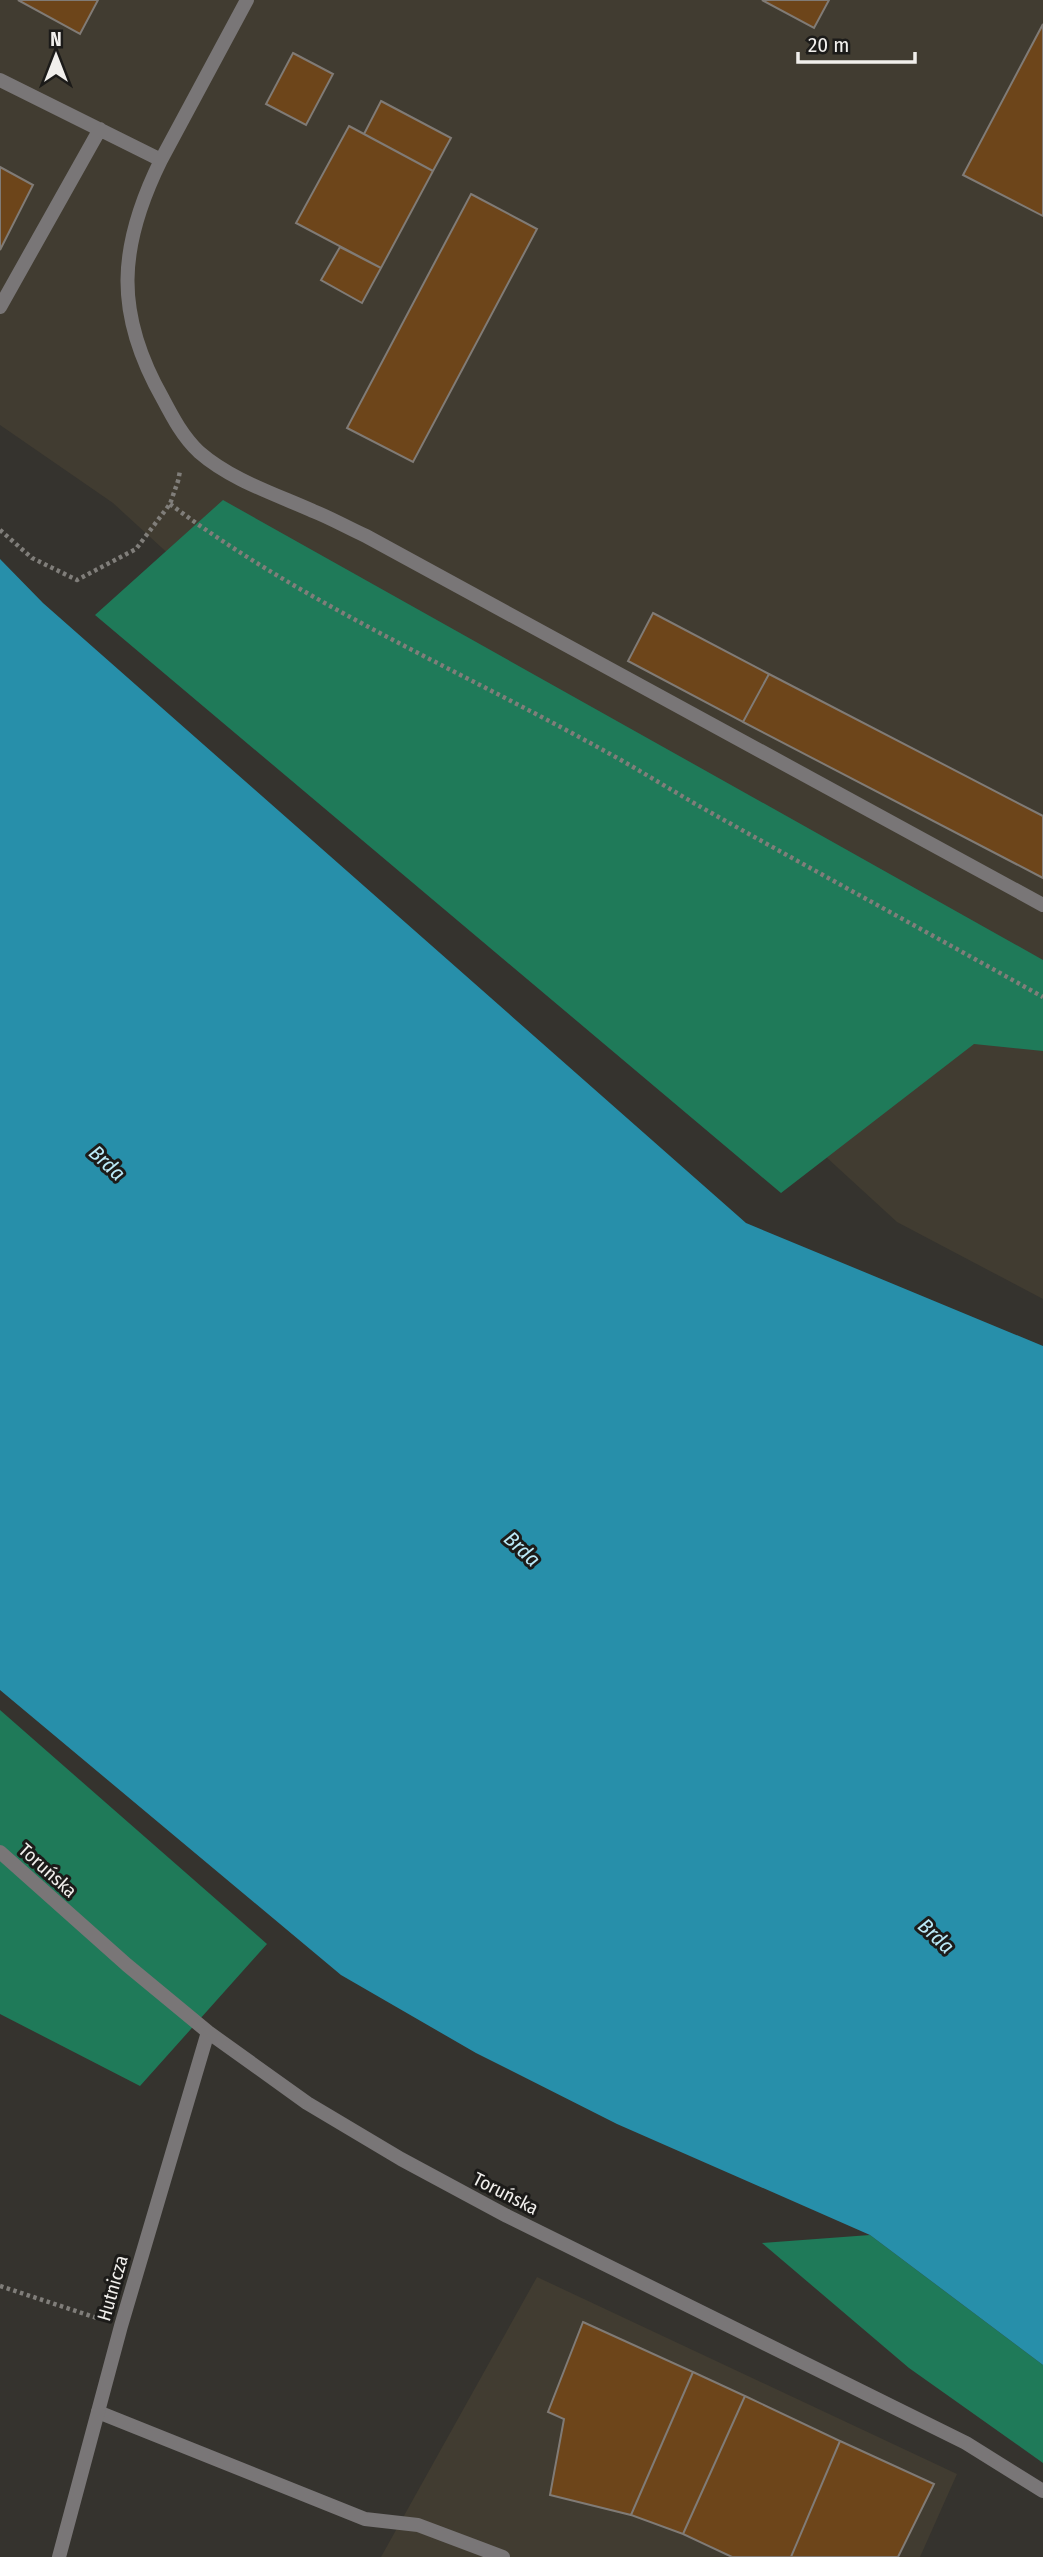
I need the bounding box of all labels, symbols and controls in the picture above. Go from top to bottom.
north arrow [21,21,91,91]
scale bar [798,21,915,65]
text: N [50,28,62,51]
text: 20 m [808,32,849,58]
water label: Brda [83,1140,131,1186]
water label: Brda [498,1526,546,1572]
street label: Toruńska [14,1838,81,1902]
water label: Brda [912,1913,960,1959]
street label: Toruńska [469,2167,542,2220]
street label: Hutnicza [92,2253,133,2324]

